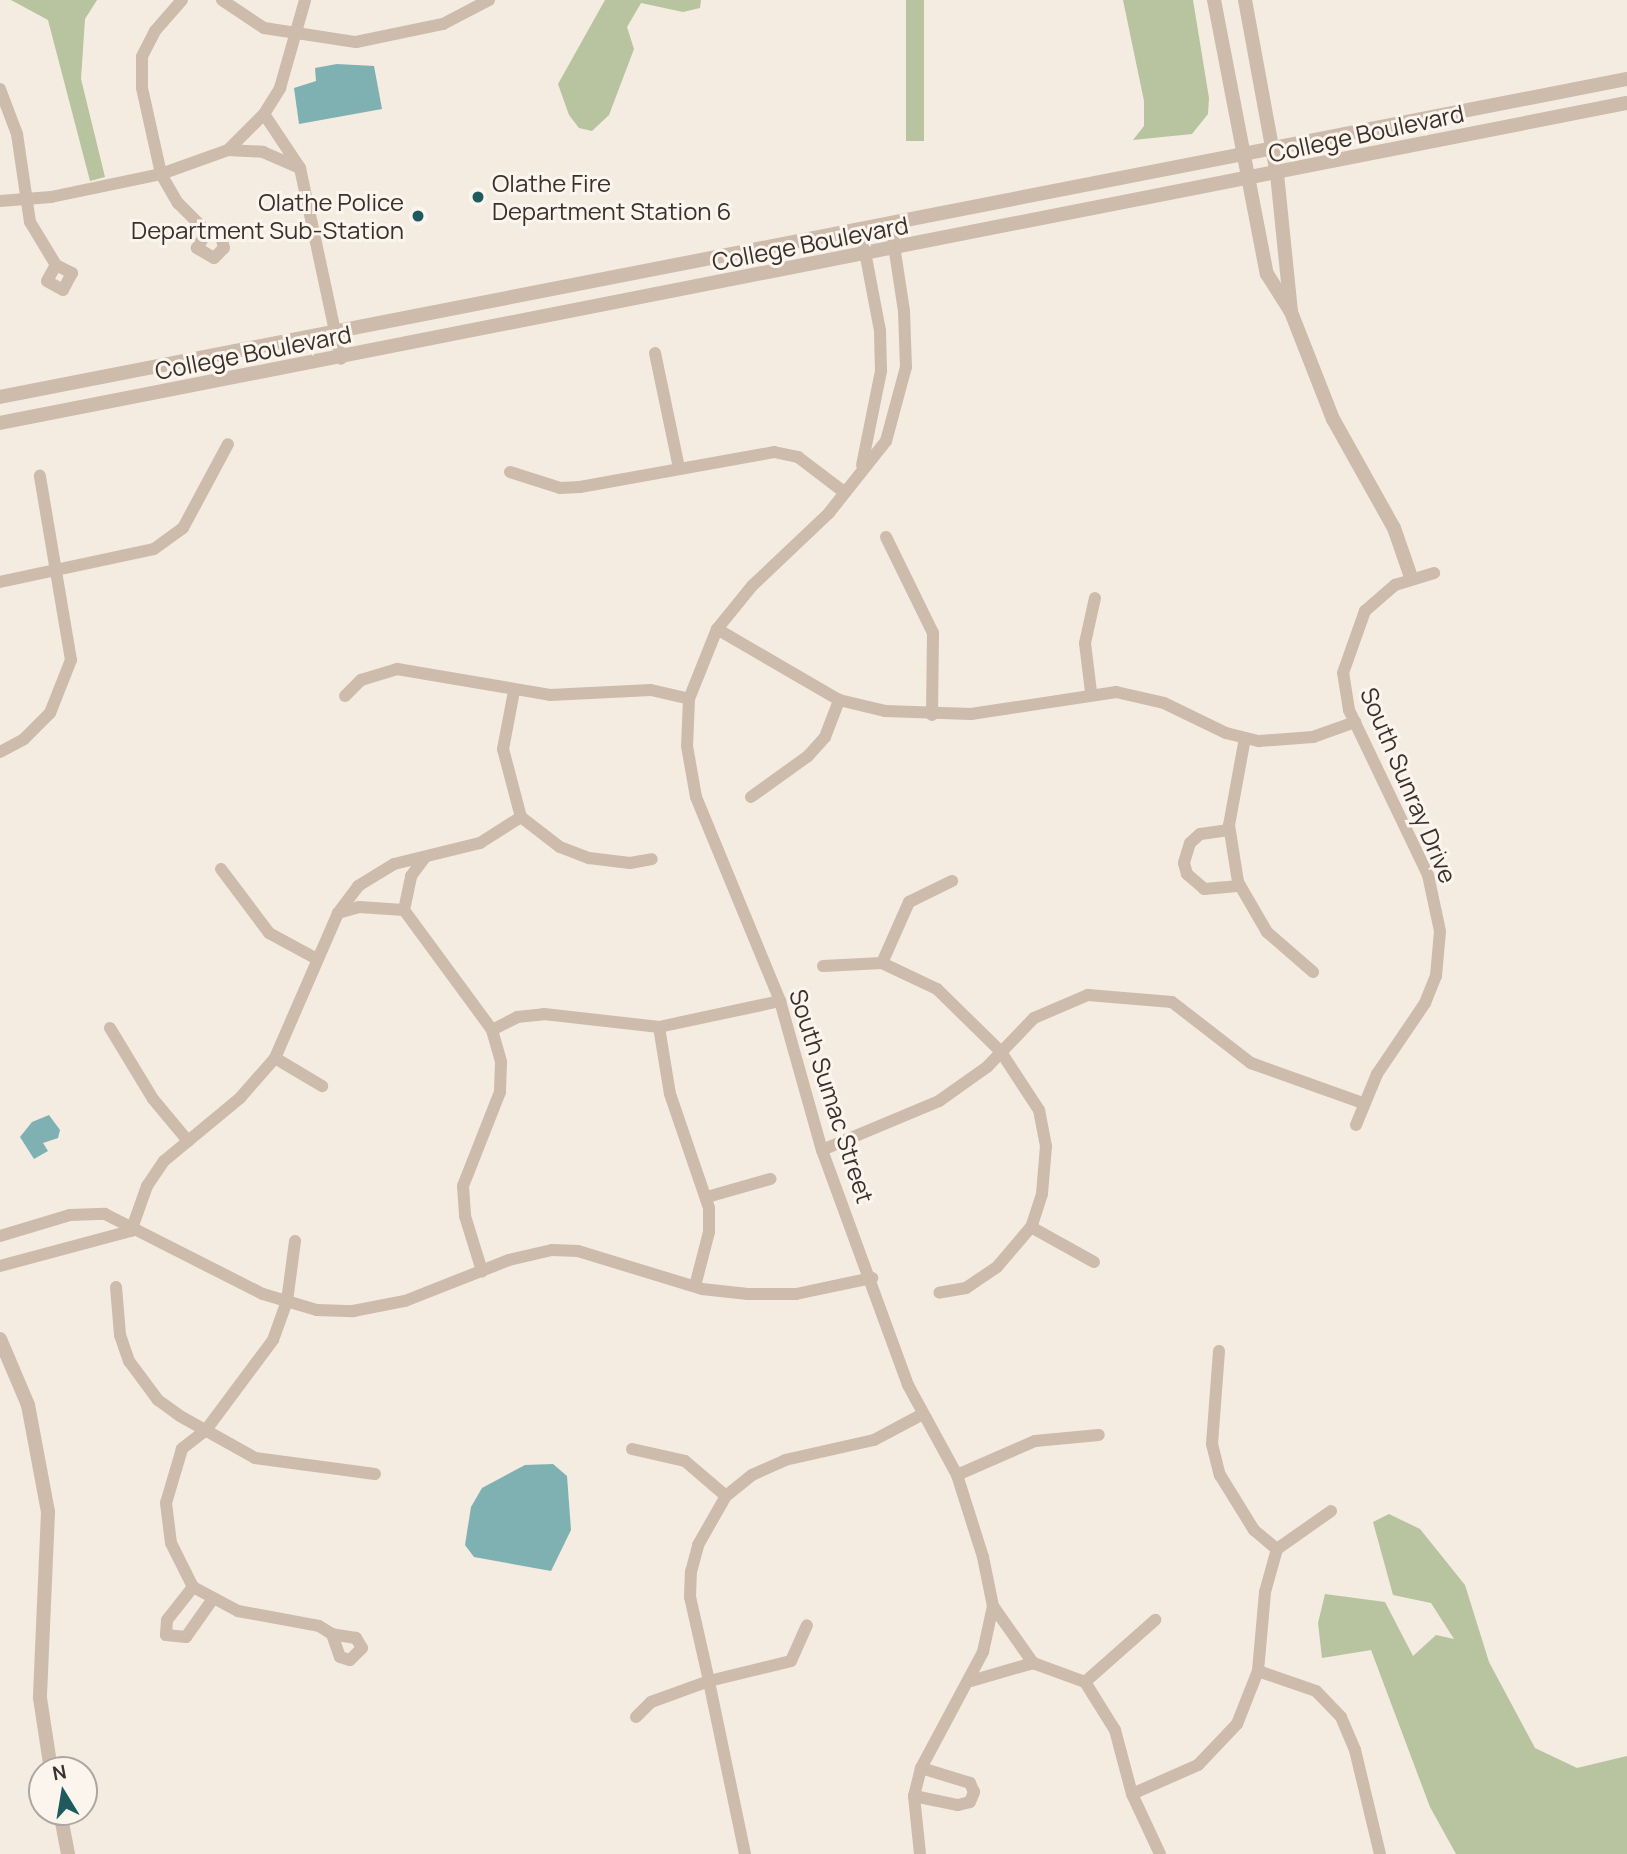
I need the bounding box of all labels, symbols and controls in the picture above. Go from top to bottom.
street label: College Boulevard [1265,98,1467,168]
place label: Olathe Fire Department Station 6 [492,169,731,225]
place label: Olathe Police Department Sub-Station [131,188,404,244]
marker: Olathe Fire Department Station 6 [470,189,486,205]
marker: Olathe Police Department Sub-Station [410,208,426,224]
street label: College Boulevard [709,210,911,276]
street label: College Boulevard [152,319,354,385]
street label: South Sunray Drive [1355,683,1463,887]
street label: South Sumac Street [784,985,880,1207]
north arrow [28,1756,98,1826]
text: N [50,1758,69,1786]

